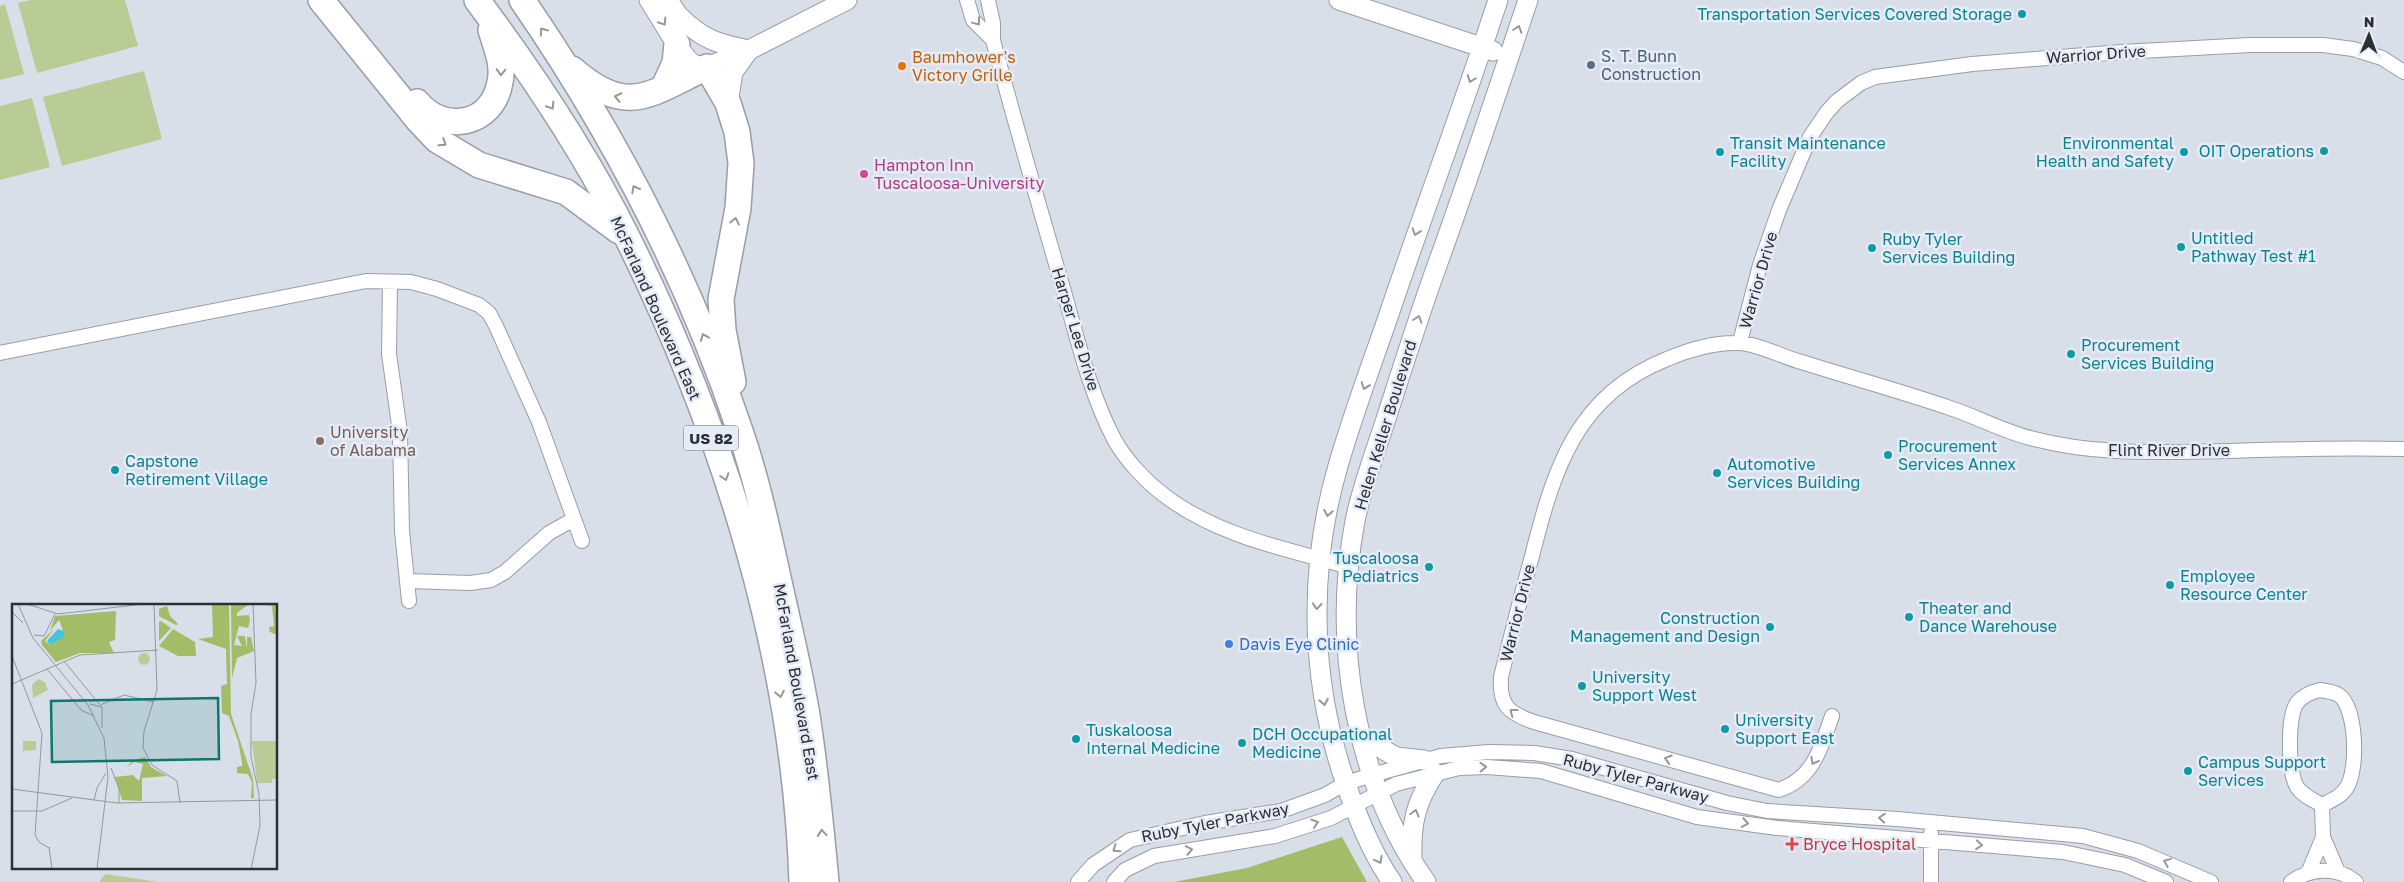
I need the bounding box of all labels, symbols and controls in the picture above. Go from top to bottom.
place label: Transportation Services Covered Storage [1697,4,2012,24]
marker: Transportation Services Covered Storage [2016,8,2028,20]
north arrow [2344,10,2394,60]
text: N [2364,13,2375,30]
one-way arrow [971,16,980,26]
one-way arrow [657,17,667,26]
one-way arrow [1512,25,1522,33]
one-way arrow [540,27,549,36]
street label: Warrior Drive [2045,41,2147,67]
place label: S. T. Bunn Construction [1601,46,1701,84]
place label: Baumhower's Victory Grille [912,47,1016,85]
marker: S. T. Bunn Construction [1585,59,1597,71]
marker: Baumhower's Victory Grille [896,60,908,72]
one-way arrow [495,68,506,76]
one-way arrow [1467,74,1477,83]
one-way arrow [614,92,623,102]
one-way arrow [545,100,554,109]
place label: Transit Maintenance Facility [1730,133,1886,171]
place label: Environmental Health and Safety [2036,133,2174,171]
one-way arrow [438,137,447,147]
place label: OIT Operations [2199,141,2314,161]
marker: OIT Operations [2318,145,2330,157]
marker: Transit Maintenance Facility [1714,146,1726,158]
marker: Environmental Health and Safety [2178,146,2190,158]
place label: Hampton Inn Tuscaloosa-University [874,155,1045,193]
marker: Hampton Inn Tuscaloosa-University [858,168,870,180]
one-way arrow [631,186,641,195]
street label: McFarland Boulevard East [606,213,706,403]
one-way arrow [729,217,740,225]
one-way arrow [1412,228,1422,236]
place label: Untitled Pathway Test #1 [2191,228,2316,266]
street label: Warrior Drive [1735,229,1781,331]
place label: Ruby Tyler Services Building [1882,229,2015,267]
marker: Untitled Pathway Test #1 [2175,241,2187,253]
marker: Ruby Tyler Services Building [1866,242,1878,254]
street label: Harper Lee Drive [1048,265,1104,393]
one-way arrow [1413,315,1423,323]
one-way arrow [699,333,710,342]
place label: Procurement Services Building [2081,335,2214,373]
street label: Helen Keller Boulevard [1350,338,1420,512]
marker: Procurement Services Building [2065,348,2077,360]
one-way arrow [1360,382,1370,390]
place label: University of Alabama [330,422,416,460]
road number: US 82 [684,426,738,450]
marker: University of Alabama [314,435,326,447]
place label: Procurement Services Annex [1898,436,2016,474]
street label: Flint River Drive [2108,440,2230,460]
marker: Procurement Services Annex [1882,449,1894,461]
place label: Capstone Retirement Village [125,451,268,489]
place label: Automotive Services Building [1727,454,1860,492]
marker: Capstone Retirement Village [109,464,121,476]
marker: Automotive Services Building [1711,467,1723,479]
one-way arrow [719,473,729,481]
one-way arrow [1323,508,1333,517]
place label: Tuscaloosa Pediatrics [1333,548,1419,586]
marker: Tuscaloosa Pediatrics [1423,561,1435,573]
street label: Warrior Drive [1495,562,1539,664]
place label: Employee Resource Center [2180,566,2308,604]
marker: Employee Resource Center [2164,579,2176,591]
street label: McFarland Boulevard East [770,582,824,782]
place label: Theater and Dance Warehouse [1919,598,2057,636]
one-way arrow [1311,602,1322,610]
inset map [12,604,278,870]
place label: Construction Management and Design [1570,608,1760,646]
marker: Theater and Dance Warehouse [1903,611,1915,623]
marker: Construction Management and Design [1764,621,1776,633]
place label: Davis Eye Clinic [1239,634,1360,654]
marker: Davis Eye Clinic [1223,638,1235,650]
place label: University Support West [1592,667,1697,705]
marker: University Support West [1576,680,1588,692]
one-way arrow [775,689,785,698]
one-way arrow [1318,697,1328,706]
one-way arrow [1509,709,1519,718]
place label: University Support East [1735,710,1835,748]
place label: Tuskaloosa Internal Medicine [1086,720,1220,758]
marker: University Support East [1719,723,1731,735]
place label: DCH Occupational Medicine [1252,724,1392,762]
marker: Tuskaloosa Internal Medicine [1070,733,1082,745]
marker: DCH Occupational Medicine [1236,737,1248,749]
street label: Ruby Tyler Parkway [1561,749,1711,807]
place label: Campus Support Services [2198,752,2326,790]
one-way arrow [1664,754,1673,764]
one-way arrow [1810,755,1820,764]
one-way arrow [1479,762,1487,772]
marker: Campus Support Services [2182,765,2194,777]
street label: Ruby Tyler Parkway [1140,798,1291,846]
one-way arrow [1409,809,1420,818]
one-way arrow [1878,812,1886,823]
one-way arrow [1741,817,1749,828]
one-way arrow [1310,819,1319,829]
one-way arrow [817,829,828,837]
place label: Bryce Hospital [1803,834,1916,854]
marker: Bryce Hospital [1785,837,1799,851]
one-way arrow [1976,839,1984,850]
one-way arrow [1112,843,1122,852]
one-way arrow [1184,845,1193,855]
one-way arrow [1373,855,1383,864]
one-way arrow [2163,857,2172,868]

